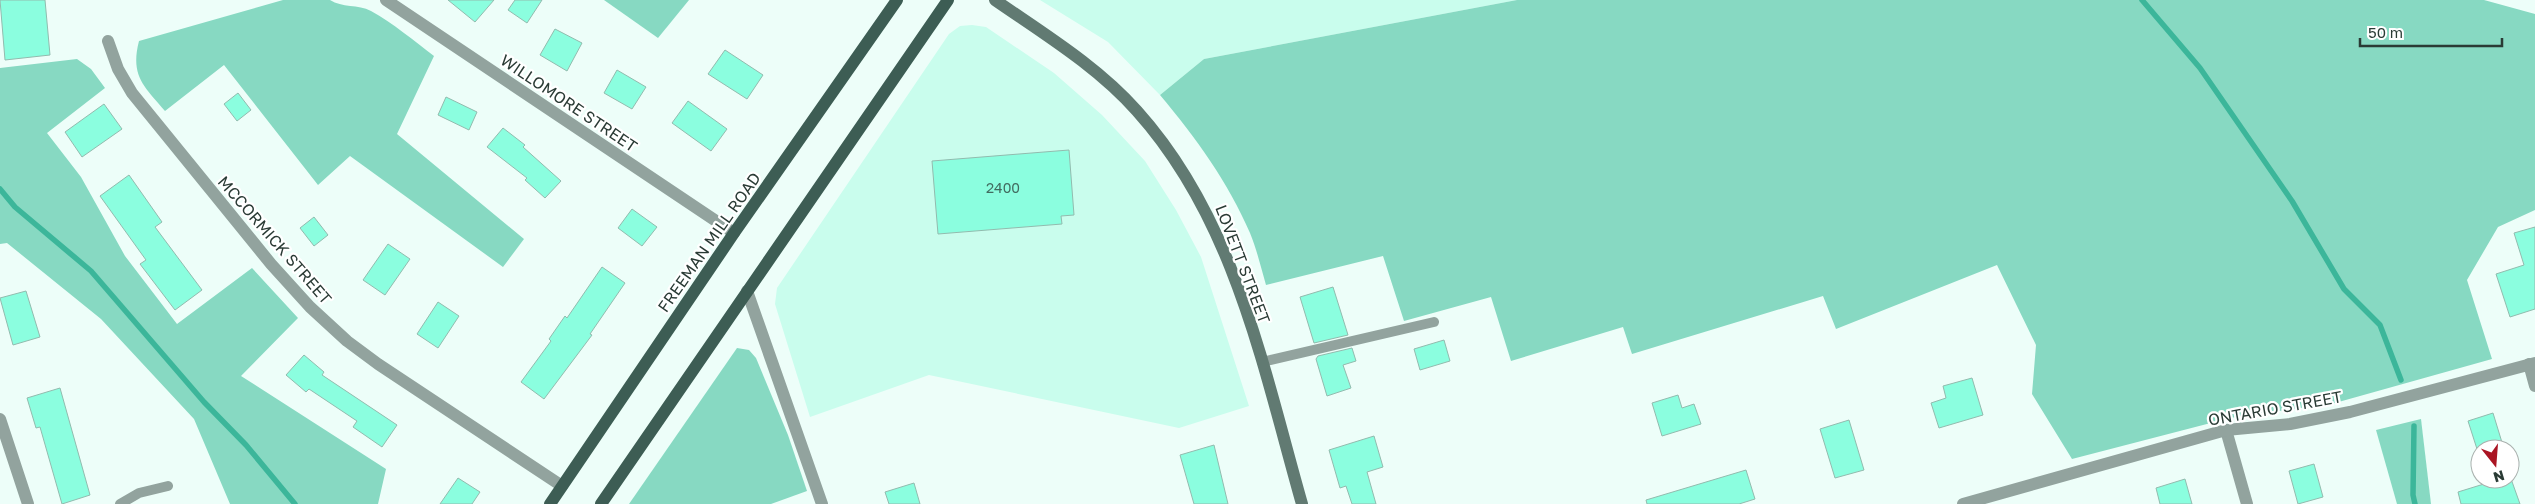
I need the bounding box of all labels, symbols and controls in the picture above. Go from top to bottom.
scale bar [2360,15,2502,47]
text: 50 m [2368,23,2403,41]
street label: WILLOMORE STREET [497,50,641,156]
street label: FREEMAN MILL ROAD [653,168,765,316]
street label: MCCORMICK STREET [214,172,336,308]
house number: 2400 [986,179,1020,196]
street label: LOVETT STREET [1211,202,1275,326]
street label: ONTARIO STREET [2206,386,2344,430]
north arrow [2470,439,2520,489]
text: N [2491,467,2507,487]

